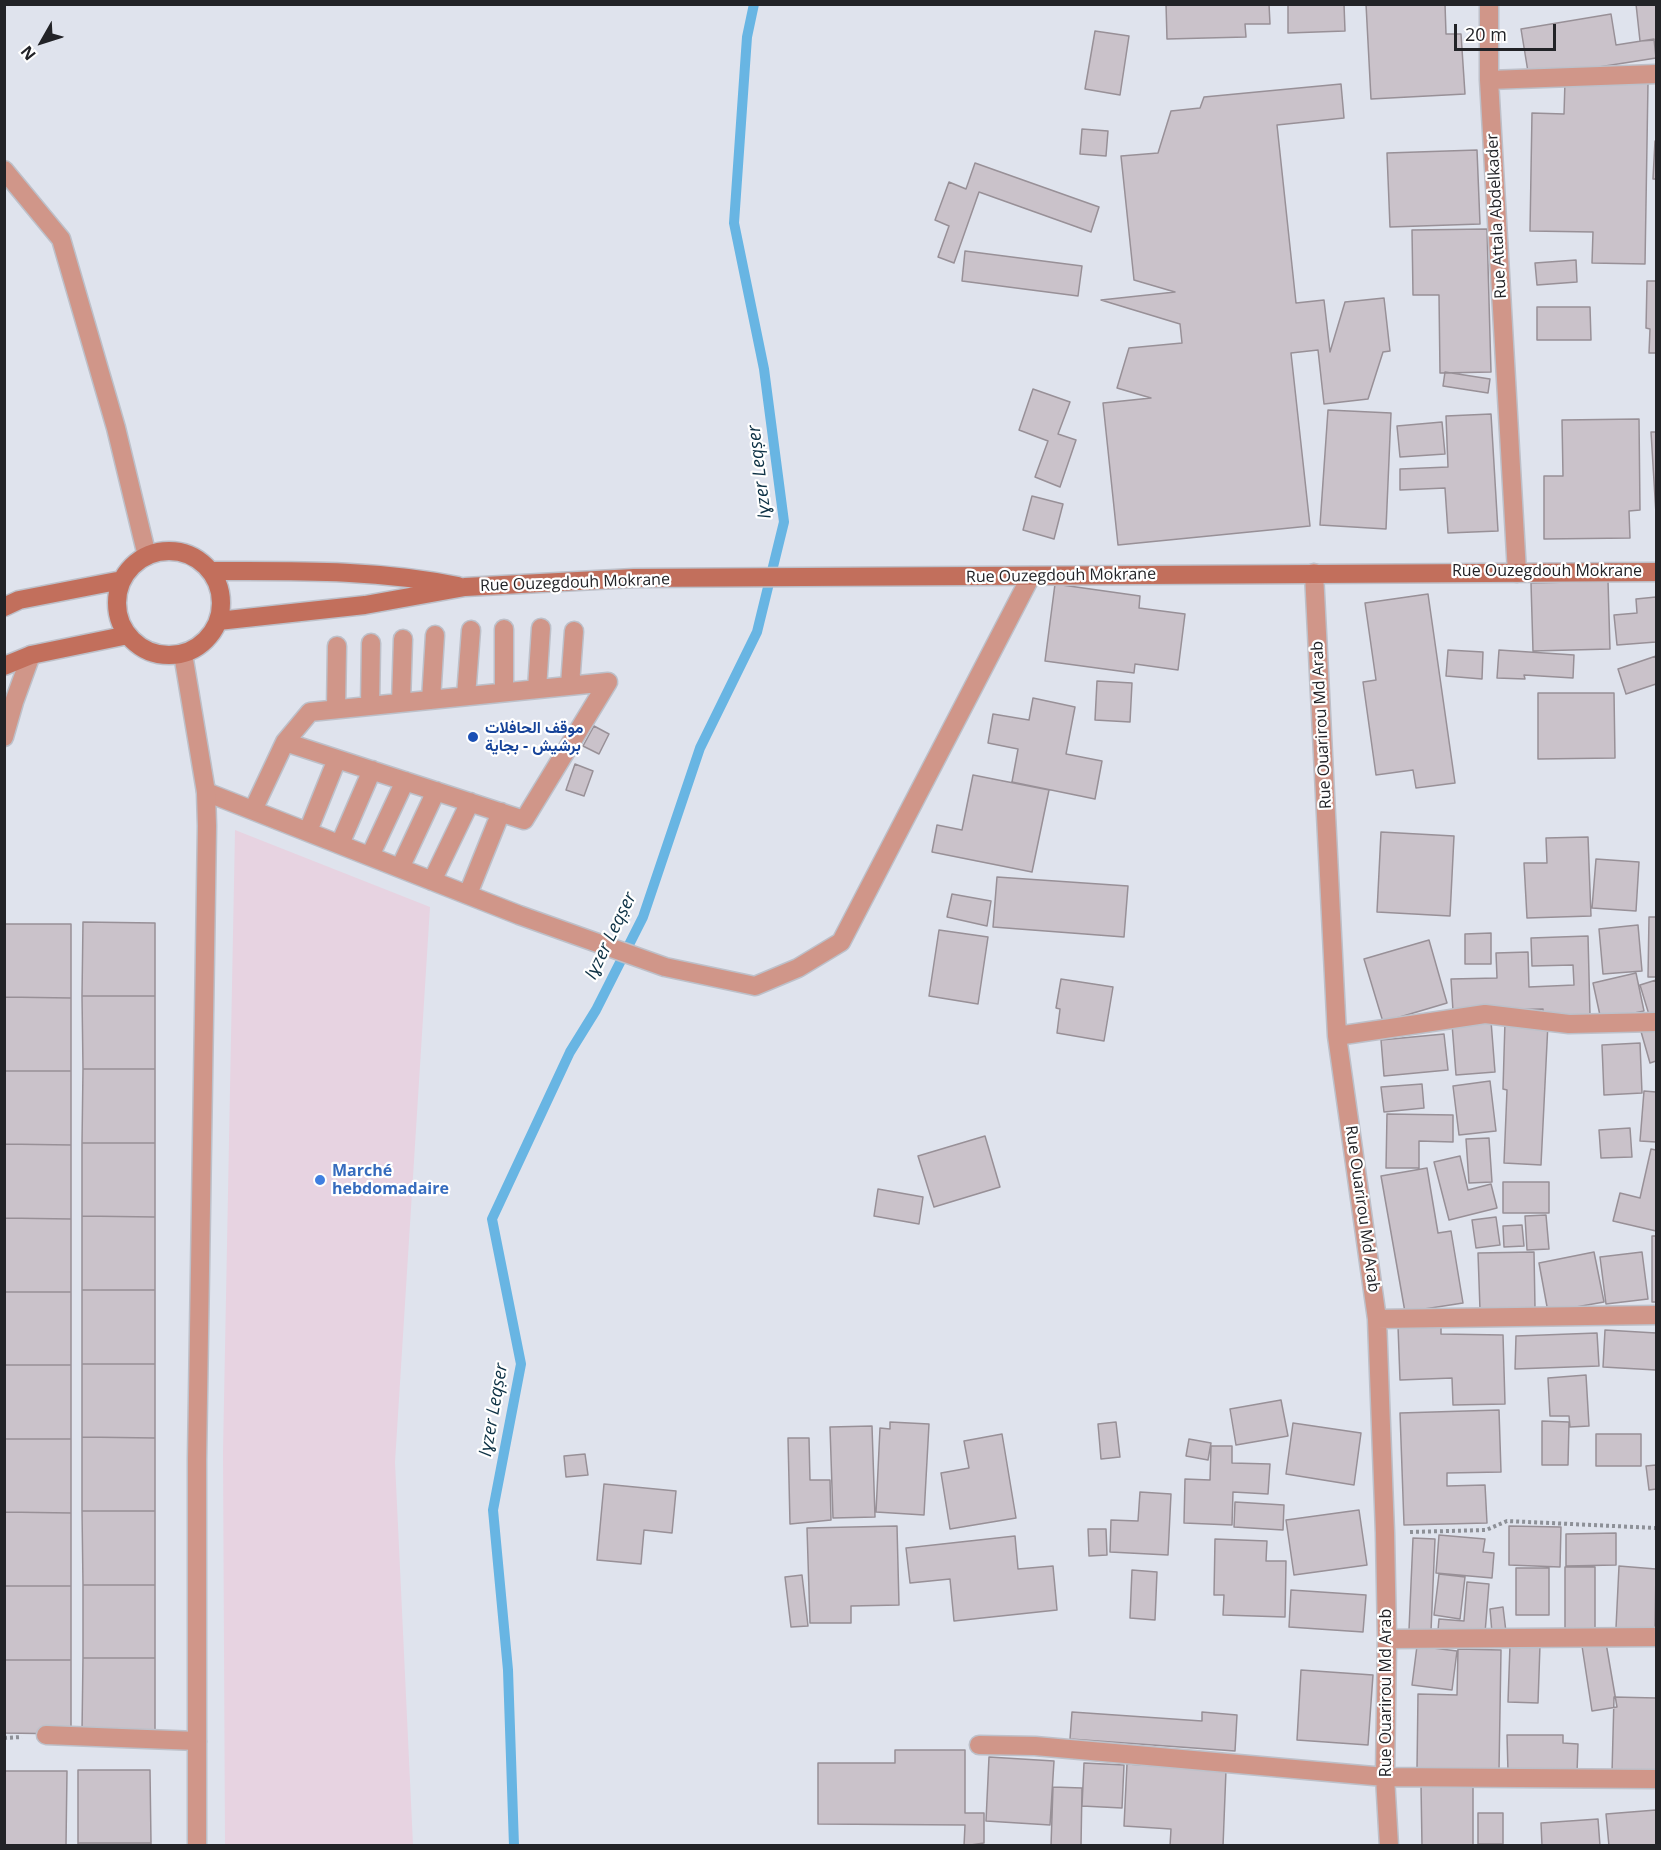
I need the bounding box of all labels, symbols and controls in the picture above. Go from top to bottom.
north arrow [12,12,72,72]
scale bar [1457,12,1559,50]
text: 20 m [1465,22,1507,46]
text: N [15,41,41,65]
street label: Rue Attala Abdelkader [1483,133,1511,299]
water label: Iɣzer Leqṣer [744,424,776,520]
street label: Rue Ouzegdouh Mokrane [1452,561,1642,581]
street label: Rue Ouzegdouh Mokrane [966,565,1156,587]
street label: Rue Ouzegdouh Mokrane [480,570,670,596]
street label: Rue Ouarirou Md Arab [1308,640,1336,810]
place label: موقف الحافلات برشيش - بجاية [485,718,583,756]
marker: موقف الحافلات برشيش - بجاية [466,730,480,744]
water label: Iɣzer Leqṣer [581,889,641,983]
street label: Rue Ouarirou Md Arab [1341,1124,1383,1294]
place label: Marché hebdomadaire [332,1161,449,1199]
marker: Marché hebdomadaire [313,1173,327,1187]
water label: Iɣzer Leqṣer [475,1362,513,1458]
street label: Rue Ouarirou Md Arab [1376,1609,1396,1777]

